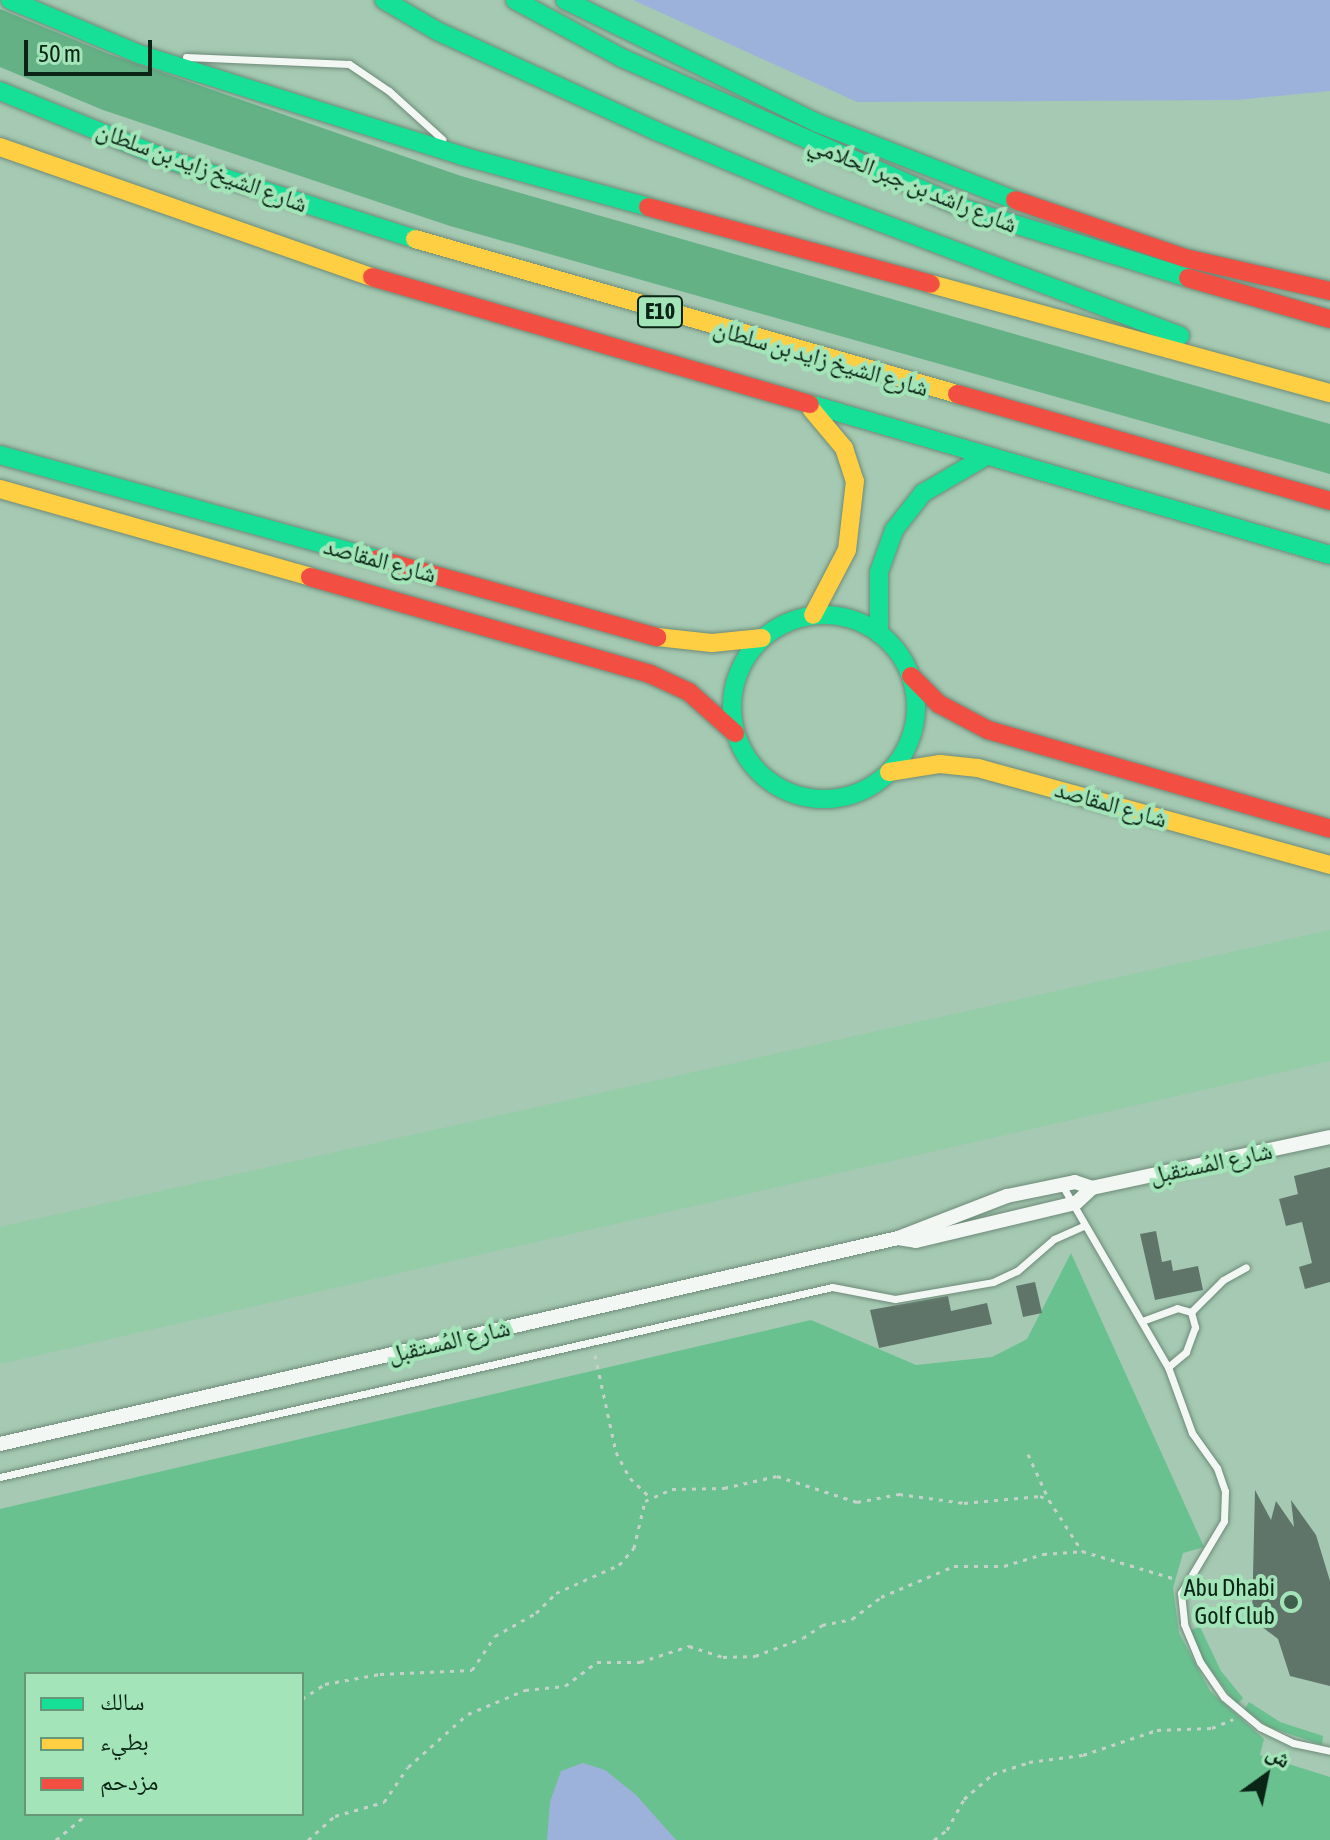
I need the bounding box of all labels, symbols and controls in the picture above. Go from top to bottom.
scale bar [28,24,156,74]
text: 50 m [38,40,81,67]
street label: شارع الشيخ زايد بن سلطان [93,115,311,219]
street label: شارع راشد بن جبر الحلامي [805,129,1021,239]
road number: E10 [636,294,684,330]
street label: شارع الشيخ زايد بن سلطان [710,314,932,402]
street label: شارع المقاصد [321,531,439,589]
street label: شارع المقاصد [1052,774,1170,834]
street label: شارع المُستقبل [1147,1136,1275,1190]
street label: شارع المُستقبل [385,1313,513,1369]
place label: Abu Dhabi Golf Club [1184,1574,1275,1630]
marker: Abu Dhabi Golf Club [1282,1593,1300,1611]
legend [24,1672,304,1816]
text: سالك [100,1688,145,1715]
text: بطيء [100,1728,149,1755]
north arrow [1226,1736,1306,1816]
text: ش [1262,1739,1296,1773]
text: مزدحم [100,1768,159,1795]

